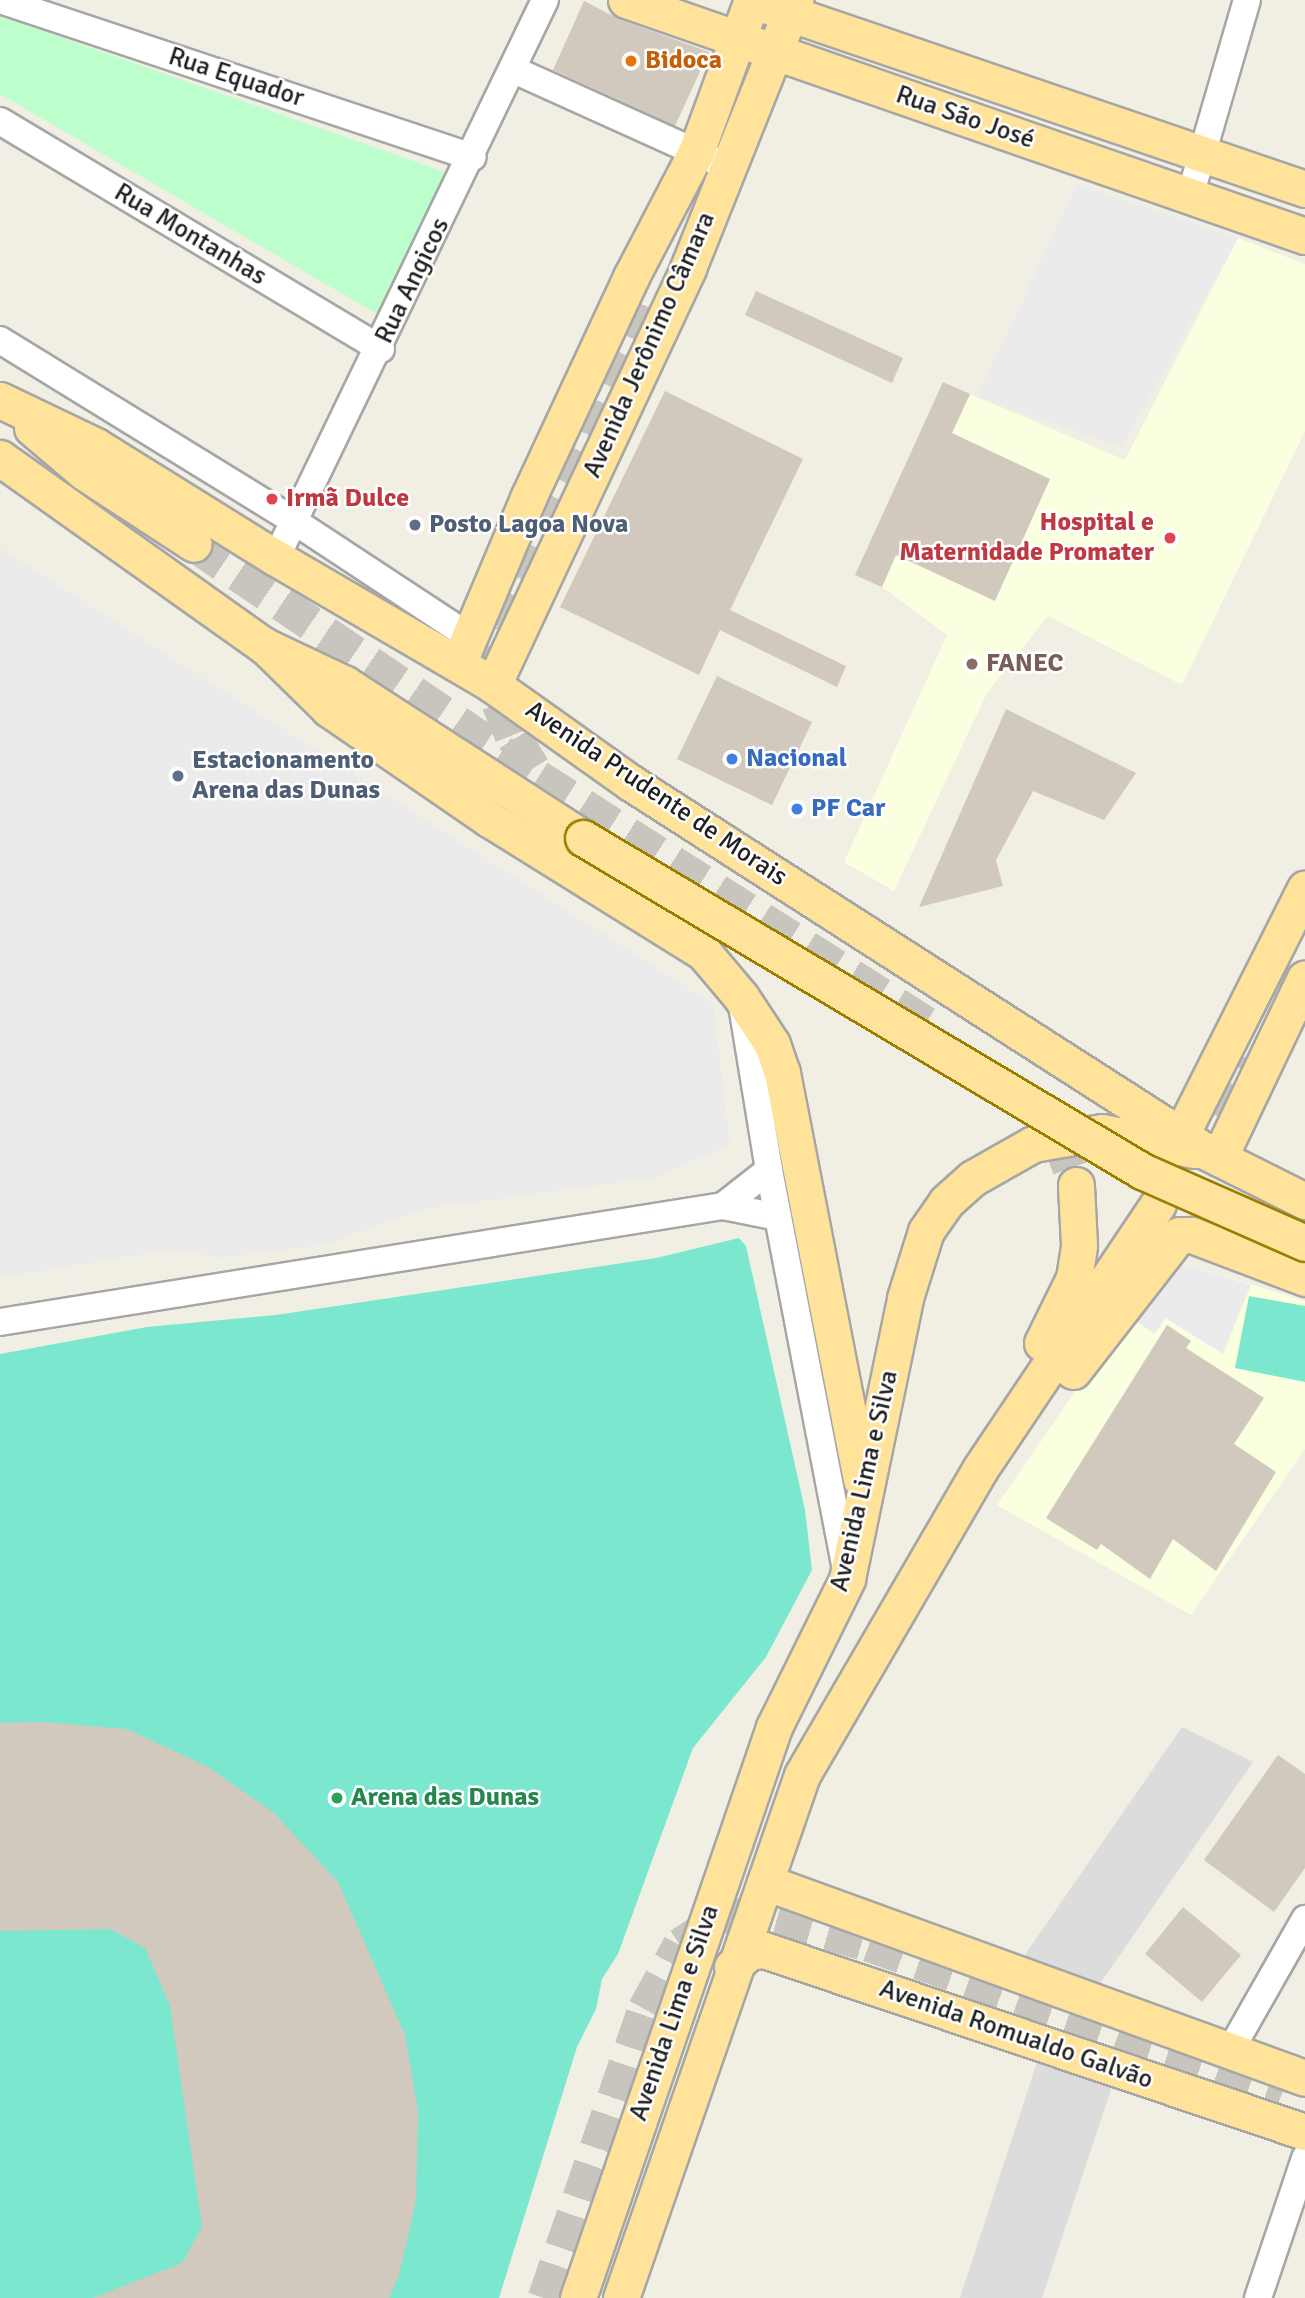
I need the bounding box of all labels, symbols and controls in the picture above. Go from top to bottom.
street label: Rua Equador [164,41,308,115]
place label: Bidoca [645,45,722,77]
marker: Bidoca [623,53,639,69]
street label: Rua São José [892,80,1038,156]
street label: Rua Montanhas [108,177,272,293]
street label: Avenida Jerônimo Câmara [577,207,723,483]
street label: Rua Angicos [369,213,457,349]
place label: Irmã Dulce [286,483,409,515]
marker: Irmã Dulce [264,491,280,507]
place label: Hospital e Maternidade Promater [899,507,1154,568]
place label: Posto Lagoa Nova [429,509,628,541]
marker: Posto Lagoa Nova [407,517,423,533]
marker: Hospital e Maternidade Promater [1160,528,1180,548]
place label: FANEC [986,648,1063,680]
marker: FANEC [964,656,980,672]
street label: Avenida Prudente de Morais [519,695,793,893]
place label: Nacional [746,743,847,775]
place label: Estacionamento Arena das Dunas [192,745,380,806]
marker: Nacional [724,751,740,767]
marker: Estacionamento Arena das Dunas [170,768,186,784]
place label: PF Car [811,793,885,825]
marker: PF Car [789,801,805,817]
street label: Avenida Lima e Silva [824,1367,906,1595]
place label: Arena das Dunas [351,1782,539,1814]
marker: Arena das Dunas [329,1790,345,1806]
street label: Avenida Lima e Silva [623,1901,727,2125]
street label: Avenida Romualdo Galvão [875,1974,1157,2096]

